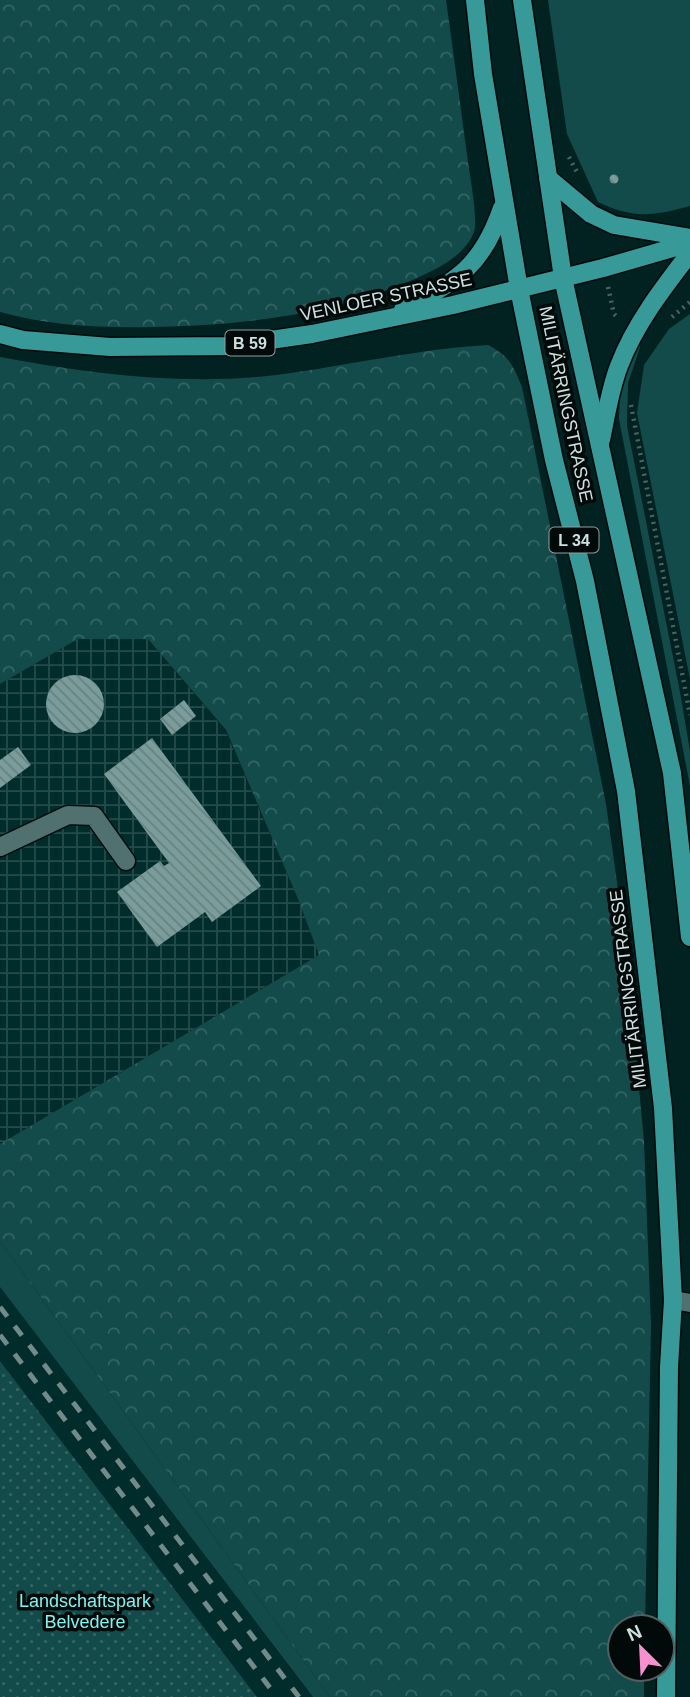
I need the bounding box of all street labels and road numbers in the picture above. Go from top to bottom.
street label: VENLOER STRASSE [298,269,474,325]
street label: MILITÄRRINGSTRASSE [535,304,597,504]
road number: B 59 [226,330,274,356]
road number: L 34 [550,527,598,552]
street label: MILITÄRRINGSTRASSE [606,889,650,1089]

